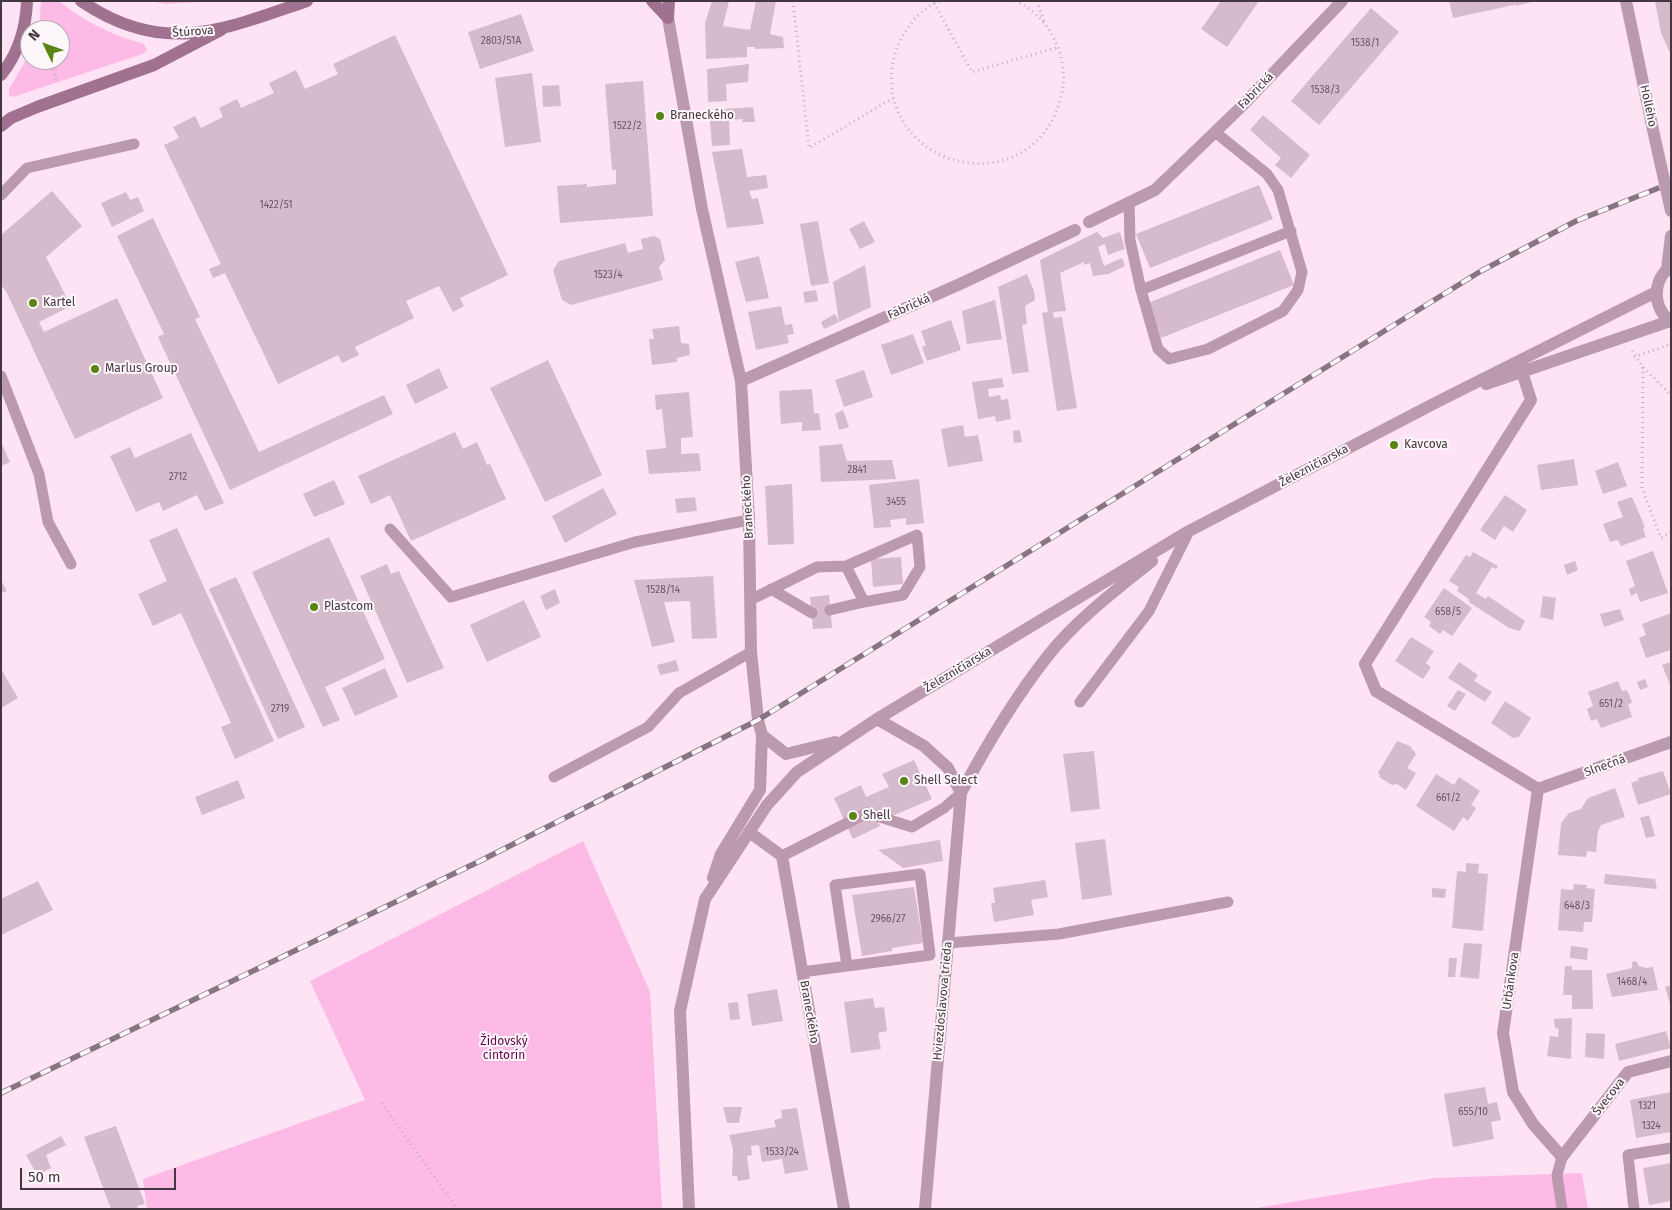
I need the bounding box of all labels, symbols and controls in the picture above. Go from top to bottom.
north arrow [20,20,70,70]
street label: Štúrova [172,23,214,41]
text: N [25,26,44,44]
house number: 2803/51A [481,35,521,47]
house number: 1538/1 [1351,37,1379,49]
street label: Fabrická [1235,70,1277,112]
house number: 1538/3 [1310,84,1340,96]
street label: Hollého [1637,84,1659,128]
place label: Braneckého [670,109,734,123]
marker: Braneckého [654,110,666,122]
house number: 1522/2 [613,120,641,132]
house number: 1422/51 [259,199,293,211]
house number: 1523/4 [594,269,622,281]
street label: Fabrická [885,291,933,323]
place label: Kartel [43,296,75,310]
marker: Kartel [27,297,39,309]
place label: Marlus Group [105,362,178,376]
marker: Marlus Group [89,363,101,375]
place label: Kavcova [1404,438,1448,452]
marker: Kavcova [1388,439,1400,451]
street label: Železničiarska [1277,442,1351,490]
house number: 2841 [847,464,867,476]
house number: 2712 [169,471,187,483]
street label: Braneckého [739,475,757,539]
house number: 3455 [886,496,906,508]
house number: 1528/14 [646,584,680,596]
place label: Plastcom [324,600,373,614]
marker: Plastcom [308,601,320,613]
house number: 658/5 [1435,606,1461,618]
street label: Železničiarska [922,644,994,696]
house number: 651/2 [1599,698,1623,710]
house number: 2719 [271,703,289,715]
street label: Slnečná [1582,752,1628,780]
place label: Shell Select [914,774,977,788]
marker: Shell Select [898,775,910,787]
house number: 661/2 [1436,792,1460,804]
place label: Shell [863,809,890,823]
marker: Shell [847,810,859,822]
house number: 648/3 [1564,900,1590,912]
house number: 2966/27 [871,913,905,925]
street label: Hviezdoslavova trieda [931,941,955,1061]
street label: Urbánkova [1500,951,1522,1011]
house number: 1468/4 [1617,976,1647,988]
street label: Braneckého [796,979,822,1045]
park label: Židovský cintorín [480,1035,528,1063]
street label: Švecova [1590,1075,1628,1119]
house number: 1321 [1638,1100,1656,1112]
house number: 655/10 [1458,1106,1488,1118]
house number: 1324 [1641,1120,1661,1132]
house number: 1533/24 [765,1146,799,1158]
scale bar [22,1158,179,1190]
text: 50 m [28,1168,61,1186]

